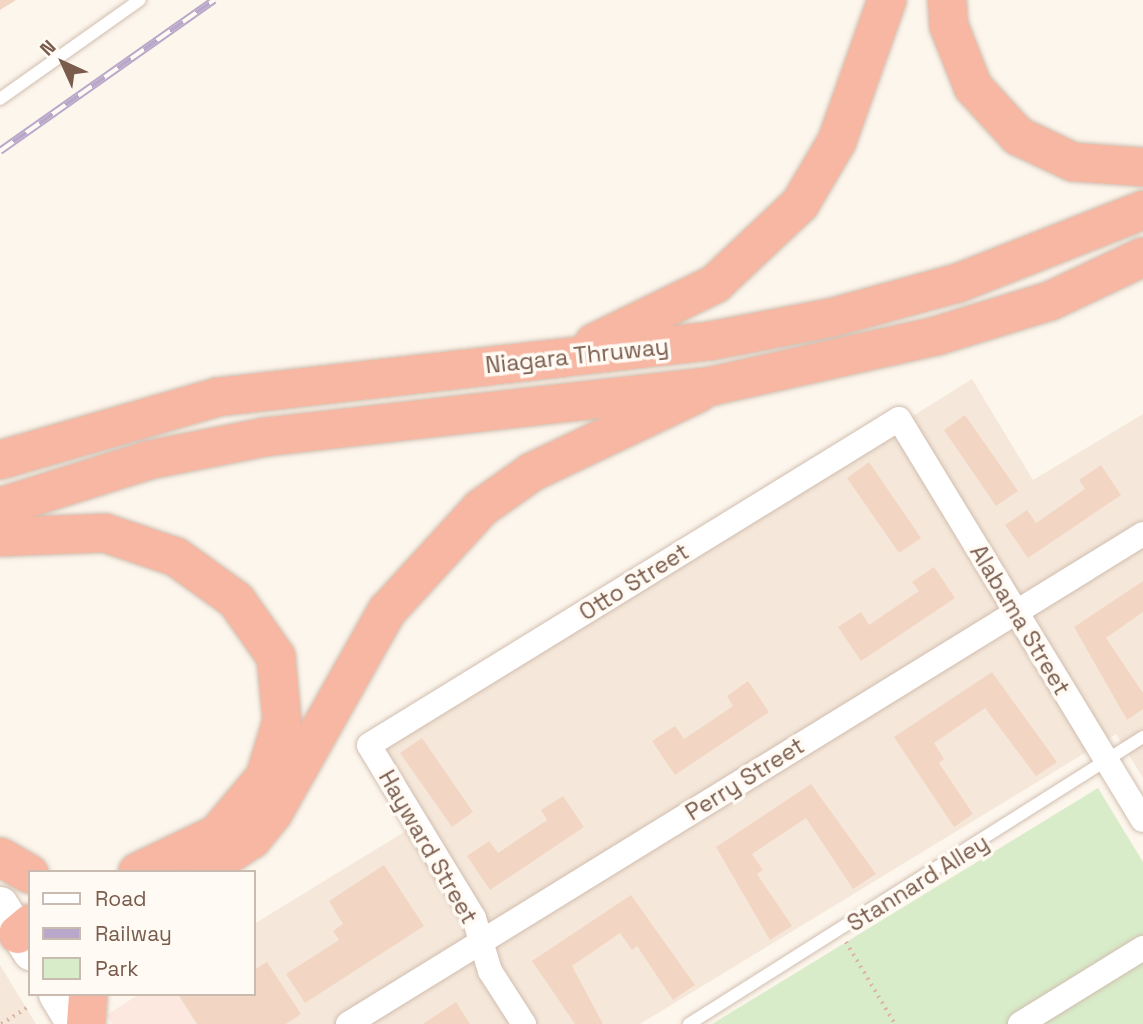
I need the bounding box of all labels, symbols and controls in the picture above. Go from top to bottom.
north arrow [28,28,98,98]
text: N [34,34,61,61]
street label: Niagara Thruway [484,333,670,379]
street label: Otto Street [574,537,694,627]
street label: Alabama Street [964,540,1076,700]
street label: Perry Street [681,732,809,826]
street label: Hayward Street [373,765,483,929]
street label: Stannard Alley [842,828,994,938]
legend [28,870,256,996]
text: Road [95,885,147,912]
text: Railway [95,920,172,947]
text: Park [95,955,139,982]

